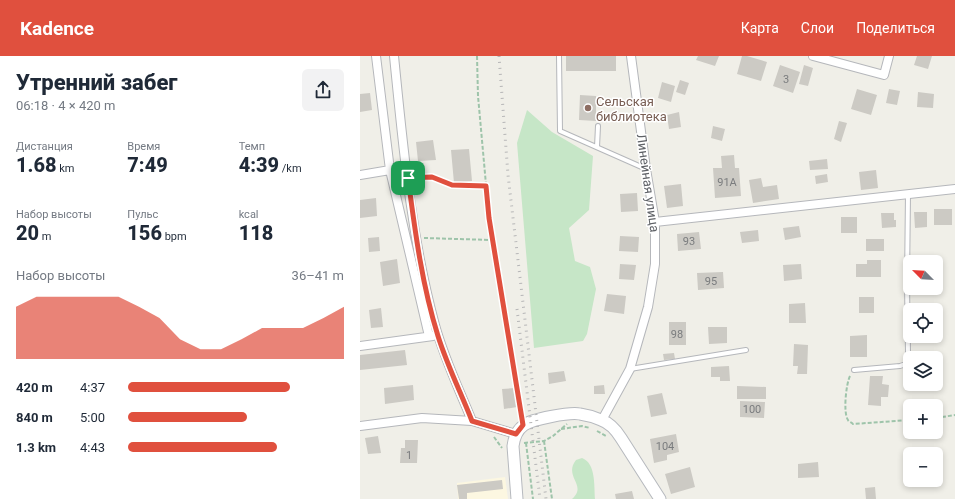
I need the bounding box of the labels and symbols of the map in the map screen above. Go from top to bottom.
house number: 3 [783,73,789,86]
place label: Сельская библиотека [596,94,667,124]
marker: Сельская библиотека [583,103,593,113]
street label: Линейная улица [634,133,662,233]
pin [391,161,425,195]
house number: 91А [717,176,738,189]
house number: 93 [683,235,695,248]
north arrow [903,255,943,295]
house number: 95 [705,275,717,288]
house number: 98 [671,328,683,341]
house number: 100 [743,403,761,416]
house number: 104 [656,440,674,453]
house number: 1 [406,449,412,462]

